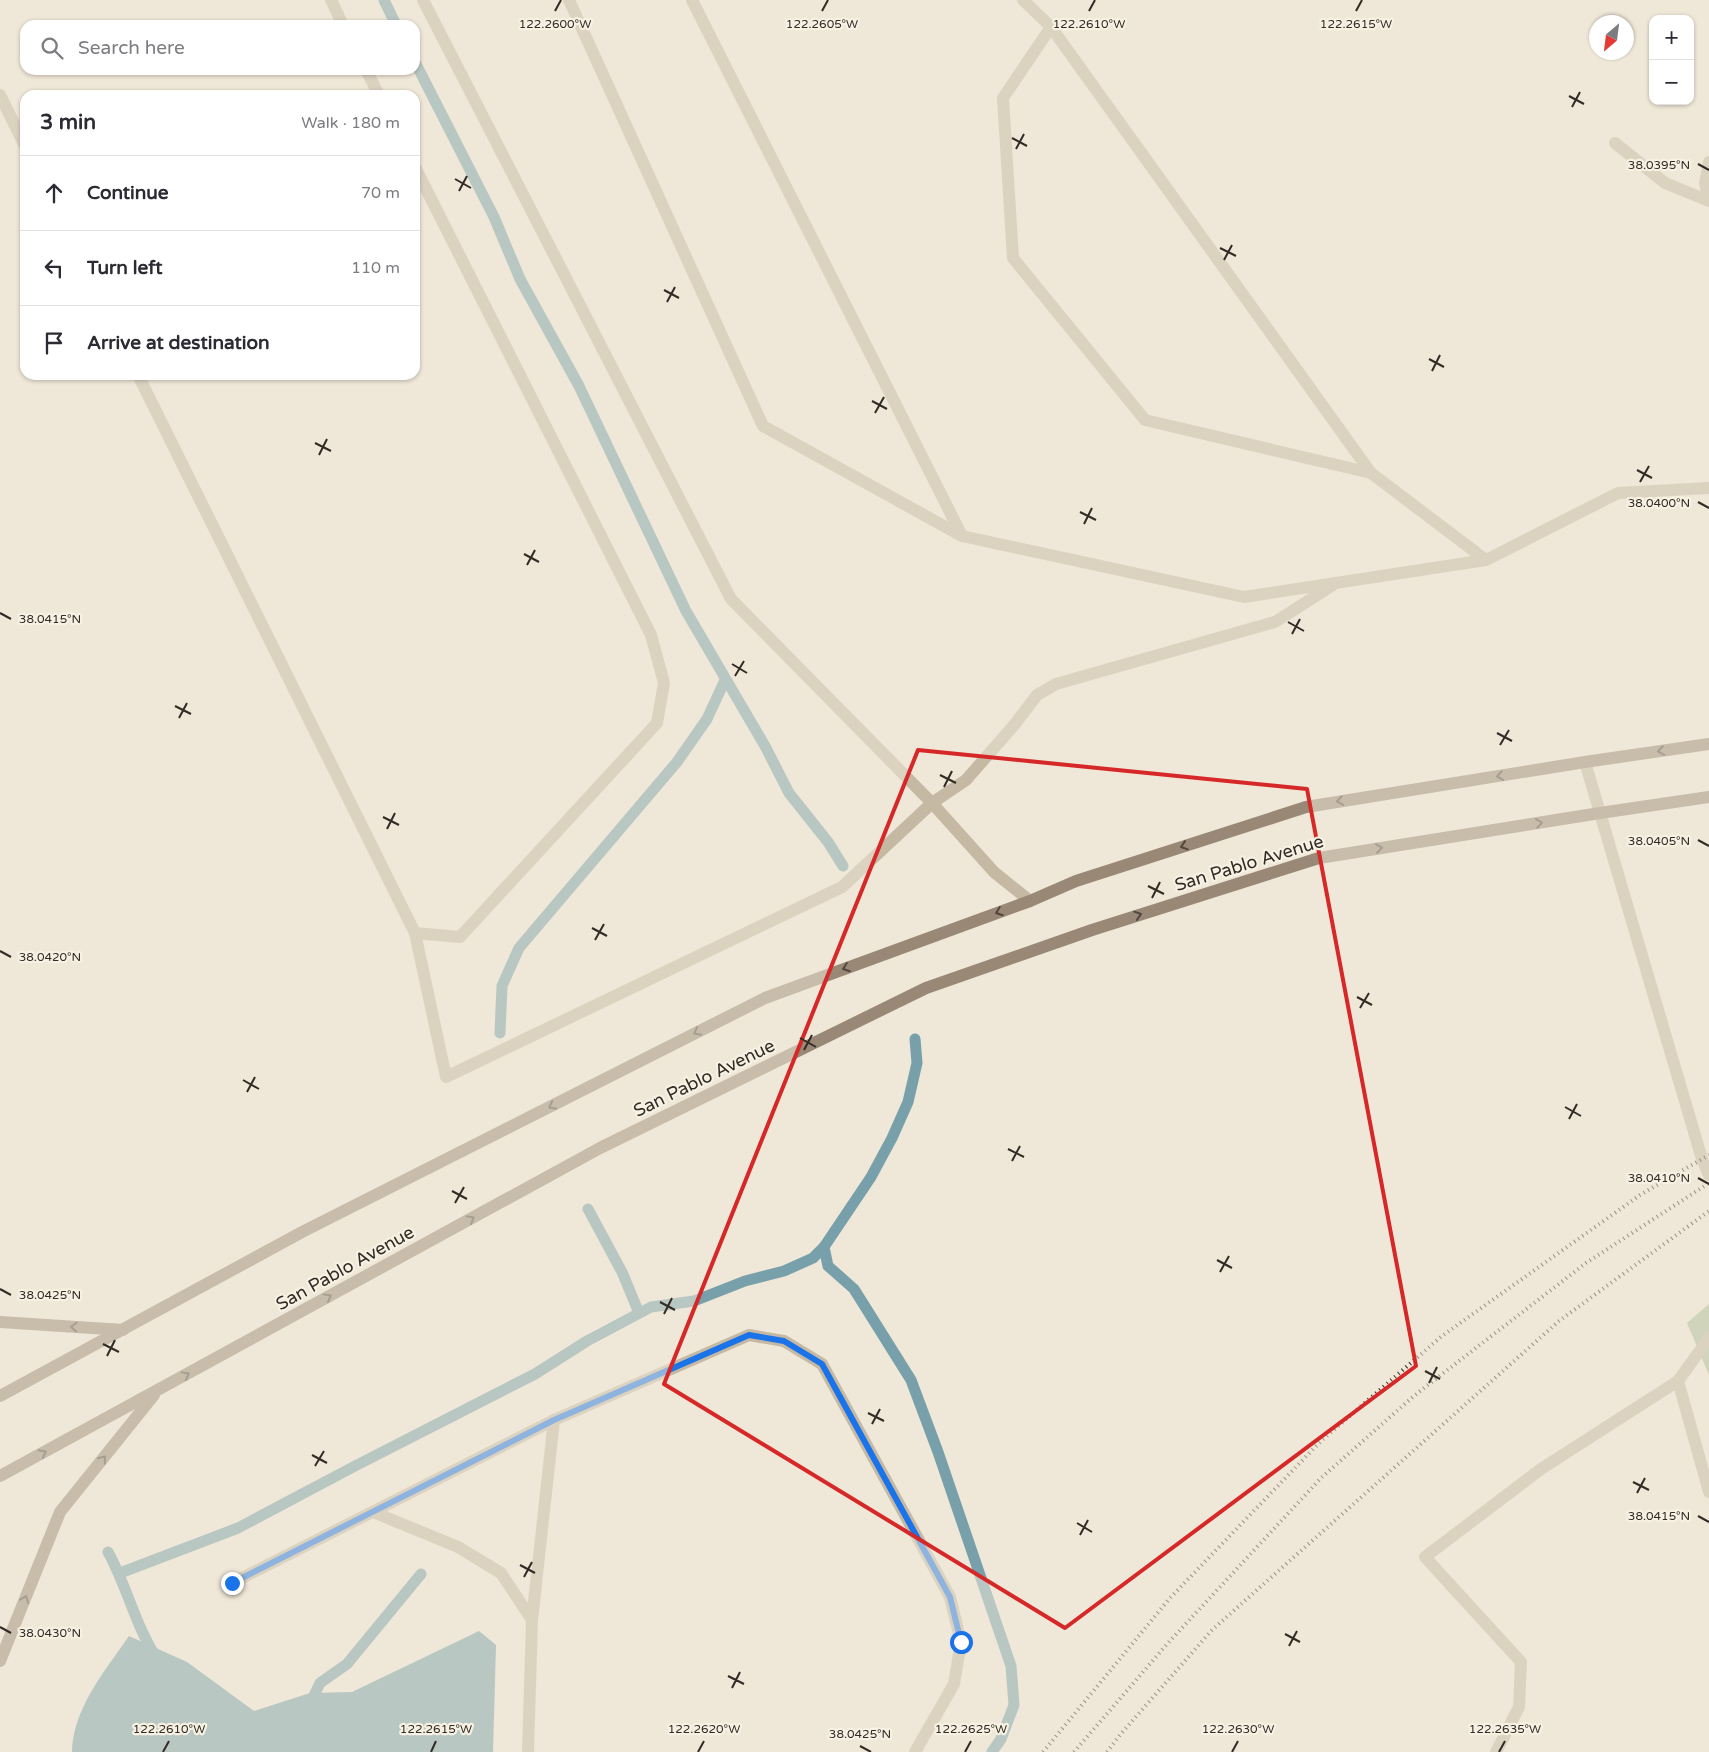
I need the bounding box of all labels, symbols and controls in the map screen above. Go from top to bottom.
north arrow [1589,15,1634,60]
map controls [1649,15,1694,105]
button: + [1649,15,1694,60]
text: 122.2600°W [519,17,591,31]
text: 122.2605°W [786,17,858,31]
text: 122.2610°W [1053,17,1125,31]
text: 122.2615°W [1320,17,1392,31]
search box [20,20,420,75]
icon: search [38,34,66,62]
text: Search here [78,37,185,59]
button: − [1649,60,1694,105]
text: 3 min [40,110,96,135]
text: Walk · 180 m [301,113,400,133]
text: 38.0395°N [1628,158,1690,172]
icon: ahead [40,179,68,207]
text: Continue [87,182,169,204]
text: 70 m [361,183,400,203]
icon: left [40,254,68,282]
text: Turn left [87,257,163,279]
text: 110 m [351,258,400,278]
icon: arrive [40,329,68,357]
text: Arrive at destination [87,332,270,354]
text: 38.0400°N [1628,496,1690,510]
text: 38.0415°N [19,612,81,626]
one-way arrow [1656,745,1664,756]
one-way arrow [1496,770,1504,780]
one-way arrow [1335,796,1344,806]
one-way arrow [1535,818,1544,828]
street label: San Pablo Avenue [1172,830,1326,896]
text: 38.0405°N [1628,834,1690,848]
one-way arrow [1180,840,1188,850]
one-way arrow [1374,844,1383,854]
one-way arrow [995,906,1004,916]
one-way arrow [1134,911,1142,921]
text: 38.0420°N [19,950,81,964]
one-way arrow [842,962,851,972]
one-way arrow [693,1026,702,1036]
street label: San Pablo Avenue [630,1034,778,1122]
one-way arrow [548,1100,557,1110]
text: 38.0410°N [1628,1171,1690,1185]
one-way arrow [465,1215,474,1225]
street label: San Pablo Avenue [272,1221,418,1315]
text: 38.0425°N [19,1288,81,1302]
one-way arrow [323,1293,332,1303]
one-way arrow [70,1321,78,1332]
one-way arrow [180,1371,189,1381]
one-way arrow [38,1449,47,1459]
one-way arrow [97,1455,106,1464]
text: 38.0415°N [1628,1509,1690,1523]
route end [221,1572,244,1595]
one-way arrow [18,1595,29,1604]
text: 38.0430°N [19,1626,81,1640]
route start [950,1631,973,1654]
text: 122.2610°W [133,1722,205,1736]
text: 122.2615°W [400,1722,472,1736]
text: 122.2620°W [668,1722,740,1736]
text: 122.2625°W [935,1722,1007,1736]
text: 122.2630°W [1202,1722,1274,1736]
text: 122.2635°W [1469,1722,1541,1736]
text: 38.0425°N [829,1727,891,1741]

